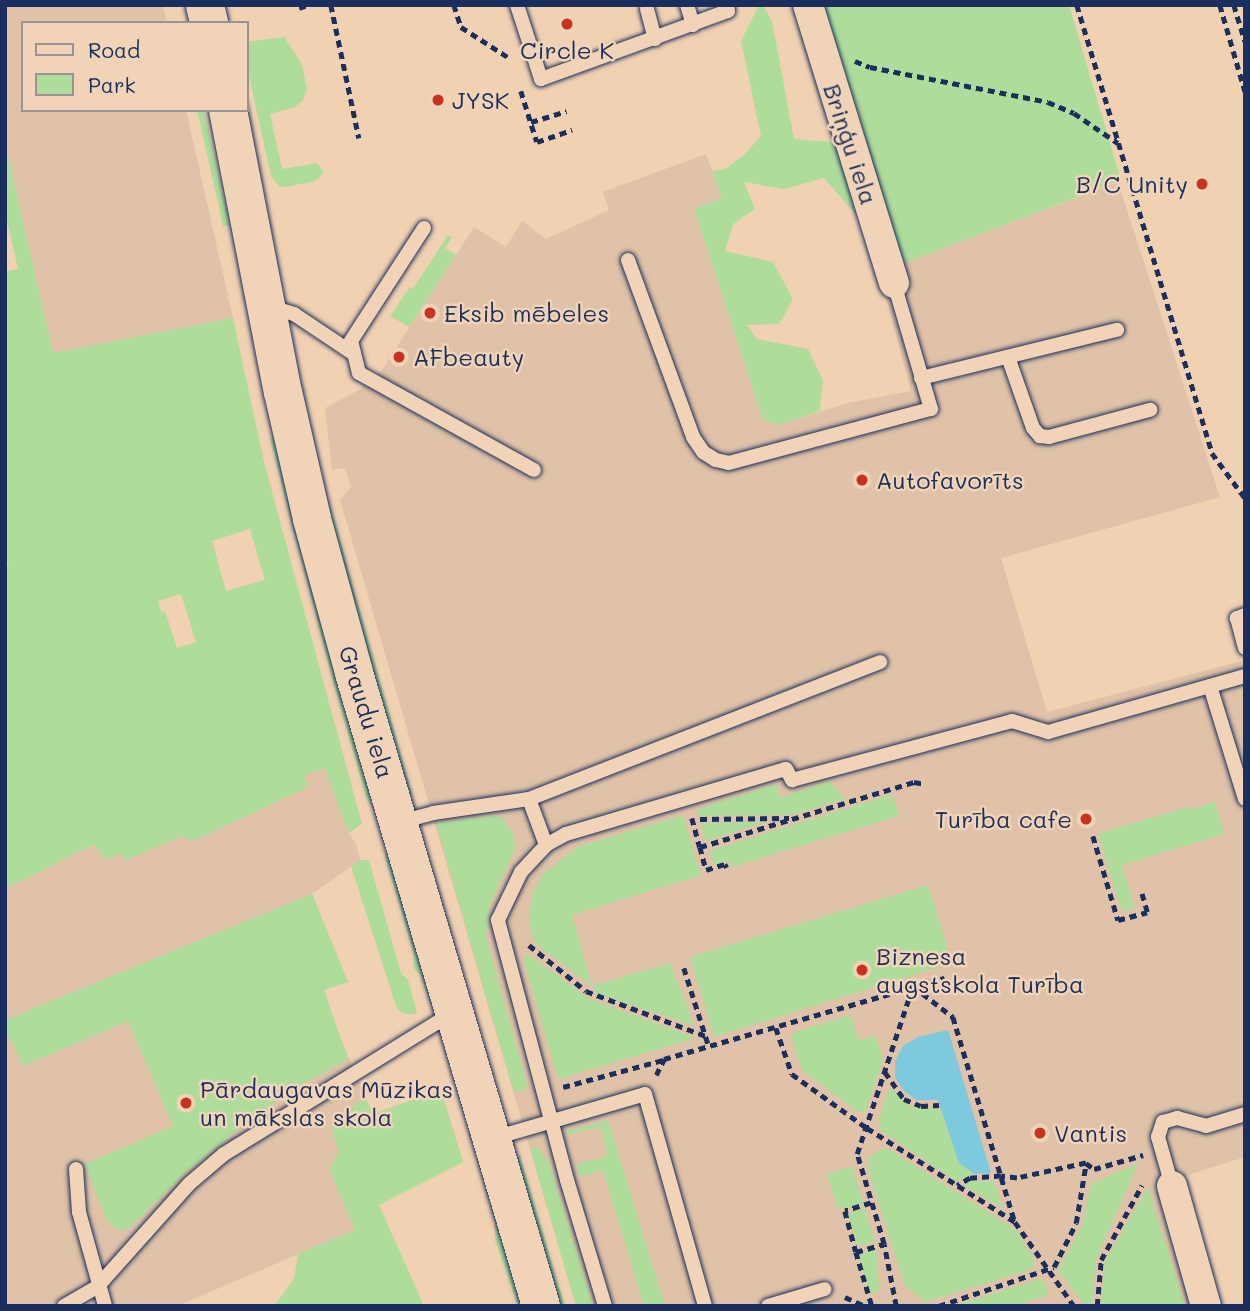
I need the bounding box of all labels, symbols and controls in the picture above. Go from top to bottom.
marker: Circle K [559,16,575,32]
legend [21,21,248,112]
text: Road [88,36,140,63]
place label: Circle K [520,36,614,64]
text: Park [88,71,136,98]
street label: Briņģu iela [818,80,884,208]
place label: JYSK [452,86,509,114]
marker: JYSK [430,92,446,108]
place label: B/C Unity [1076,170,1188,198]
marker: B/C Unity [1194,176,1210,192]
place label: Eksib mēbeles [444,299,609,327]
marker: Eksib mēbeles [422,305,438,321]
place label: AFbeauty [413,343,524,371]
marker: AFbeauty [391,349,407,365]
place label: Autofavorīts [876,466,1024,494]
marker: Autofavorīts [854,472,870,488]
street label: Graudu iela [333,642,401,782]
place label: Turība cafe [935,805,1072,833]
marker: Turība cafe [1078,811,1094,827]
place label: Biznesa augstskola Turība [876,942,1084,998]
marker: Biznesa augstskola Turība [854,962,870,978]
place label: Pārdaugavas Mūzikas un mākslas skola [200,1075,453,1131]
marker: Pārdaugavas Mūzikas un mākslas skola [178,1095,194,1111]
place label: Vantis [1054,1119,1127,1147]
marker: Vantis [1032,1125,1048,1141]

